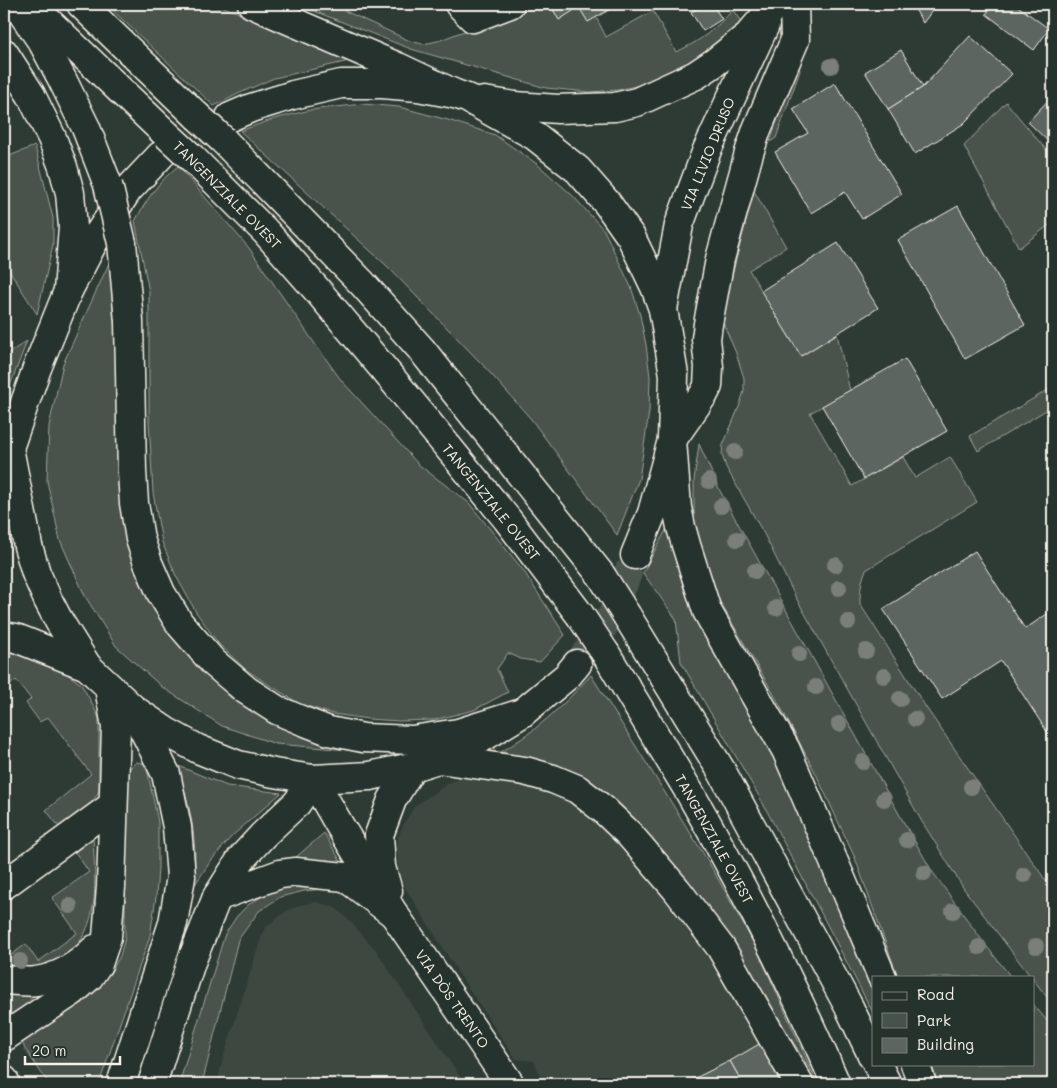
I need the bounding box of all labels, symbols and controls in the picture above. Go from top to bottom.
street label: VIA LIVIO DRUSO [676,94,739,213]
street label: TANGENZIALE OVEST [169,137,286,253]
street label: TANGENZIALE OVEST [438,439,545,564]
street label: TANGENZIALE OVEST [671,771,758,907]
street label: VIA DÒS TRENTO [411,946,494,1052]
legend [872,976,1034,1066]
text: Road [917,984,954,1004]
text: Park [917,1010,951,1030]
scale bar [25,1033,120,1065]
text: Building [917,1034,974,1054]
text: 20 m [32,1040,66,1060]

